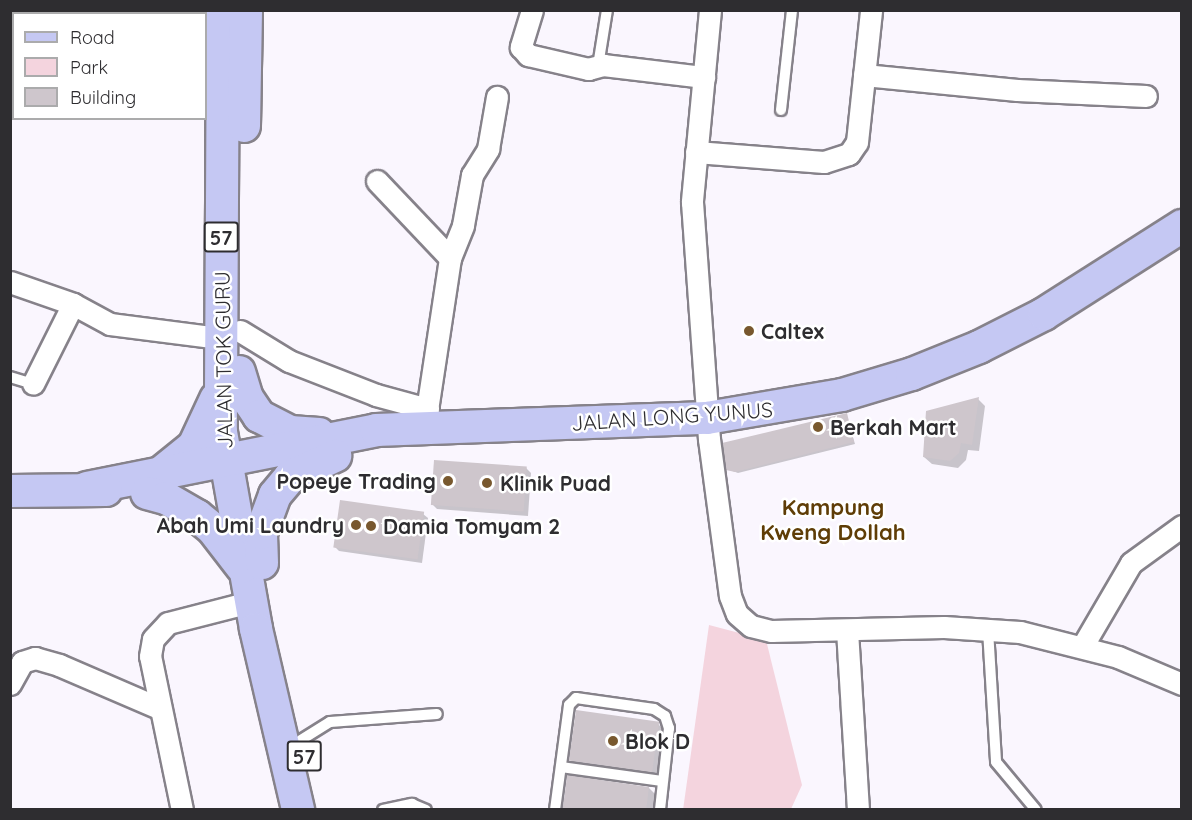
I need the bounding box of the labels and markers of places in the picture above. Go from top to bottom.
place label: Caltex [761,318,824,344]
marker: Caltex [742,324,756,338]
place label: Berkah Mart [830,414,957,440]
marker: Berkah Mart [811,420,825,434]
place label: Popeye Trading [276,468,436,494]
place label: Klinik Puad [500,470,611,496]
marker: Popeye Trading [441,474,455,488]
marker: Klinik Puad [478,474,496,492]
place label: Abah Umi Laundry [157,512,344,538]
place label: Damia Tomyam 2 [383,513,560,539]
marker: Abah Umi Laundry [349,518,363,532]
marker: Damia Tomyam 2 [364,519,378,533]
place label: Blok D [625,728,690,754]
marker: Blok D [606,734,620,748]

